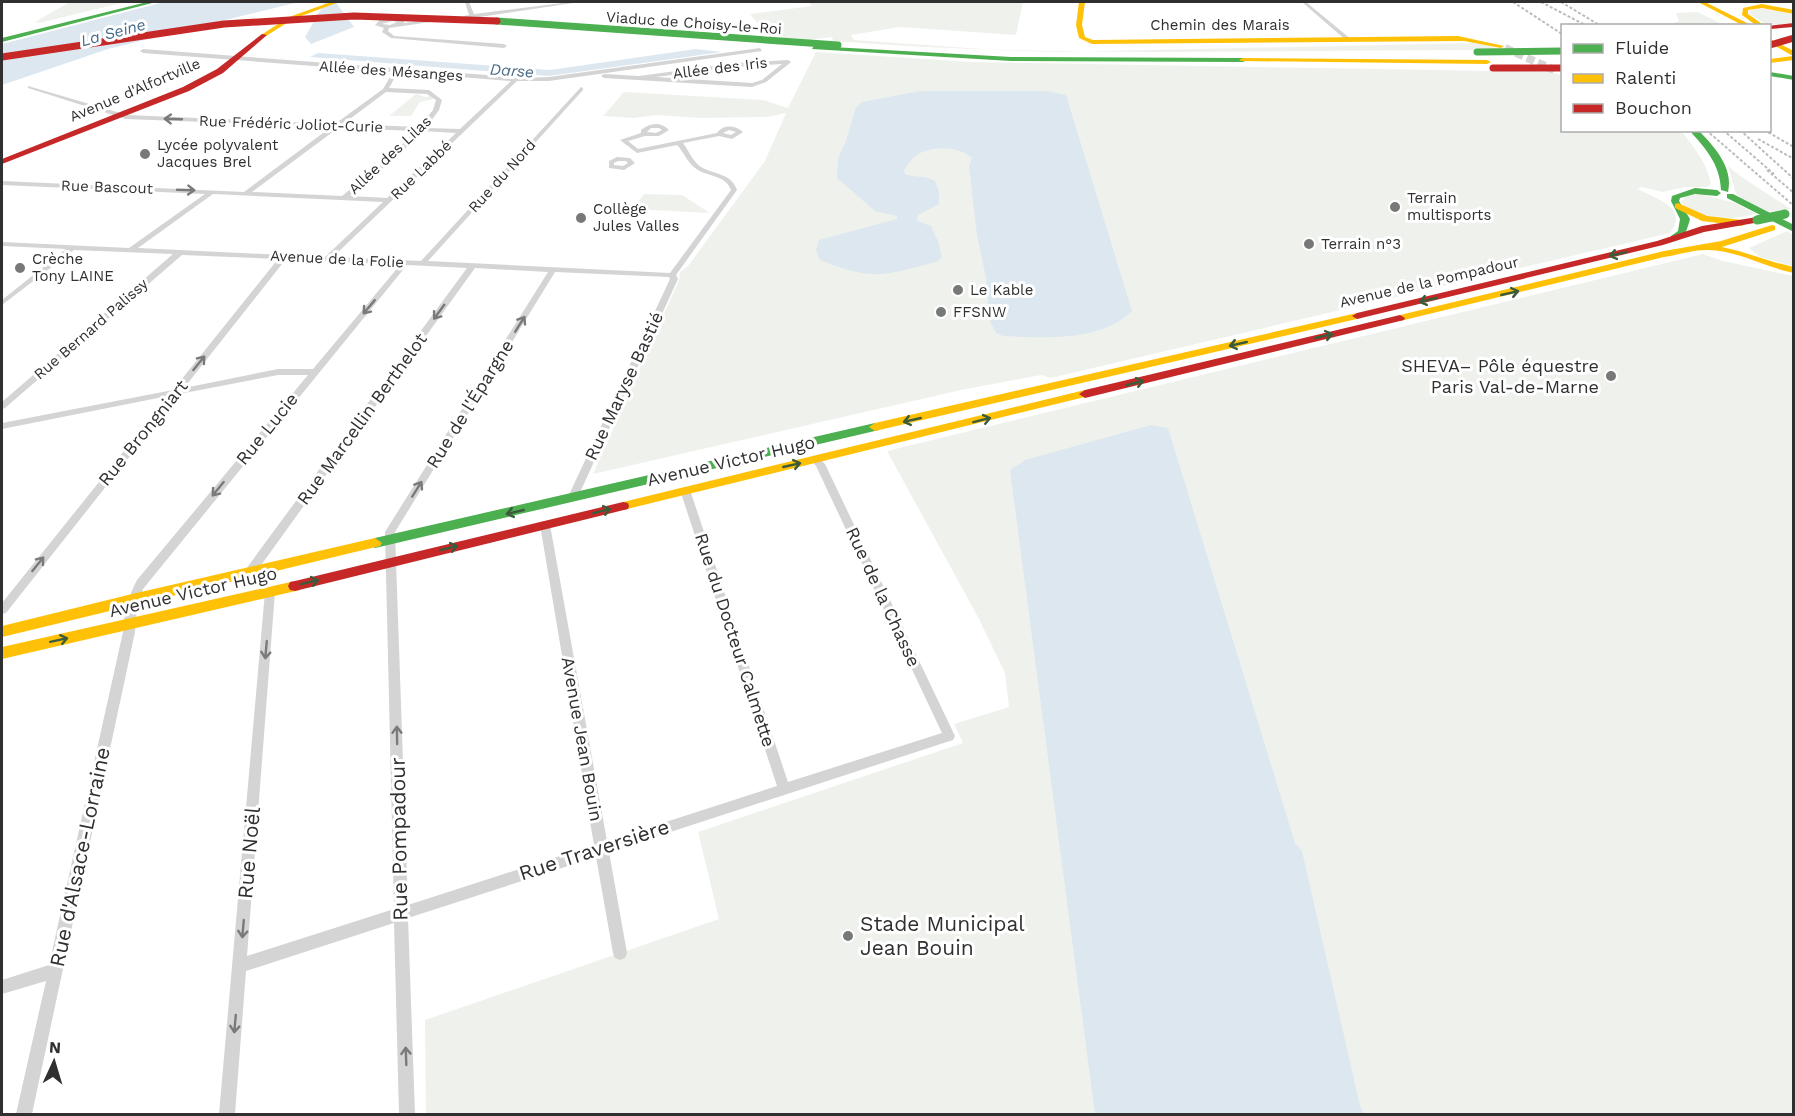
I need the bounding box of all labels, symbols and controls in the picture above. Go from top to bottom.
street label: Viaduc de Choisy-le-Roi [605,8,783,38]
water label: La Seine [79,15,148,50]
street label: Chemin des Marais [1150,16,1290,34]
legend [1561,24,1771,132]
text: Fluide [1615,37,1669,58]
street label: Allée des Iris [672,53,768,83]
street label: Avenue d'Alfortville [67,54,203,126]
street label: Allée des Mésanges [318,57,464,85]
water label: Darse [489,59,535,82]
text: Ralenti [1615,67,1676,88]
text: Bouchon [1615,97,1692,118]
street label: Rue Frédéric Joliot-Curie [199,112,383,136]
street label: Allée des Lilas [345,112,435,198]
one-way arrow [163,114,183,125]
place label: Lycée polyvalent Jacques Brel [157,136,279,171]
street label: Rue du Nord [465,136,539,216]
street label: Rue Labbé [387,137,455,203]
marker: Lycée polyvalent Jacques Brel [138,147,152,161]
street label: Rue Bascout [61,176,154,198]
one-way arrow [175,185,195,196]
place label: Terrain multisports [1407,189,1491,224]
place label: Collège Jules Valles [593,200,680,235]
marker: Terrain multisports [1388,200,1402,214]
marker: Collège Jules Valles [574,211,588,225]
place label: Terrain n°3 [1321,235,1401,253]
marker: Terrain n°3 [1302,237,1316,251]
street label: Avenue de la Folie [270,247,404,271]
one-way arrow [1608,248,1627,260]
place label: Crèche Tony LAINE [32,250,114,285]
street label: Avenue de la Pompadour [1338,253,1520,311]
marker: Crèche Tony LAINE [13,261,27,275]
street label: Rue Bernard Palissy [30,275,152,383]
place label: Le Kable [970,281,1033,299]
marker: Le Kable [951,283,965,297]
one-way arrow [1500,286,1519,298]
one-way arrow [1419,294,1438,306]
one-way arrow [362,299,376,314]
place label: FFSNW [953,303,1006,321]
one-way arrow [433,304,445,320]
marker: FFSNW [934,305,948,319]
street label: Rue Maryse Bastié [580,308,667,463]
one-way arrow [514,316,526,333]
street label: Rue Marcellin Berthelot [292,328,431,509]
one-way arrow [1314,330,1333,342]
street label: Rue de l'Épargne [422,336,518,472]
one-way arrow [1229,339,1248,351]
one-way arrow [193,355,206,371]
place label: SHEVA– Pôle équestre Paris Val-de-Marne [1401,355,1599,397]
marker: SHEVA– Pôle équestre Paris Val-de-Marne [1604,369,1618,383]
street label: Rue Brongniart [93,375,192,490]
one-way arrow [1125,377,1144,389]
street label: Rue Lucie [231,389,302,469]
one-way arrow [971,414,991,425]
one-way arrow [903,415,922,426]
street label: Avenue Victor Hugo [645,431,817,490]
one-way arrow [782,459,801,471]
one-way arrow [211,481,224,497]
one-way arrow [411,481,423,498]
one-way arrow [592,504,611,516]
one-way arrow [506,506,525,518]
street label: Rue de la Chasse [842,524,925,670]
street label: Rue du Docteur Calmette [691,530,780,749]
one-way arrow [439,542,458,554]
one-way arrow [31,557,45,572]
street label: Avenue Victor Hugo [107,562,279,621]
one-way arrow [300,576,319,588]
one-way arrow [48,634,68,645]
one-way arrow [260,640,271,660]
street label: Avenue Jean Bouin [558,655,607,823]
one-way arrow [391,726,403,746]
street label: Rue d'Alsace-Lorraine [44,745,115,969]
street label: Rue Pompadour [385,757,412,921]
street label: Rue Noël [232,805,265,900]
street label: Rue Traversière [515,813,672,886]
place label: Stade Municipal Jean Bouin [860,911,1025,960]
one-way arrow [237,918,248,938]
marker: Stade Municipal Jean Bouin [841,929,855,943]
one-way arrow [229,1014,240,1033]
north arrow [24,1032,84,1092]
text: N [48,1038,62,1057]
one-way arrow [400,1047,411,1067]

